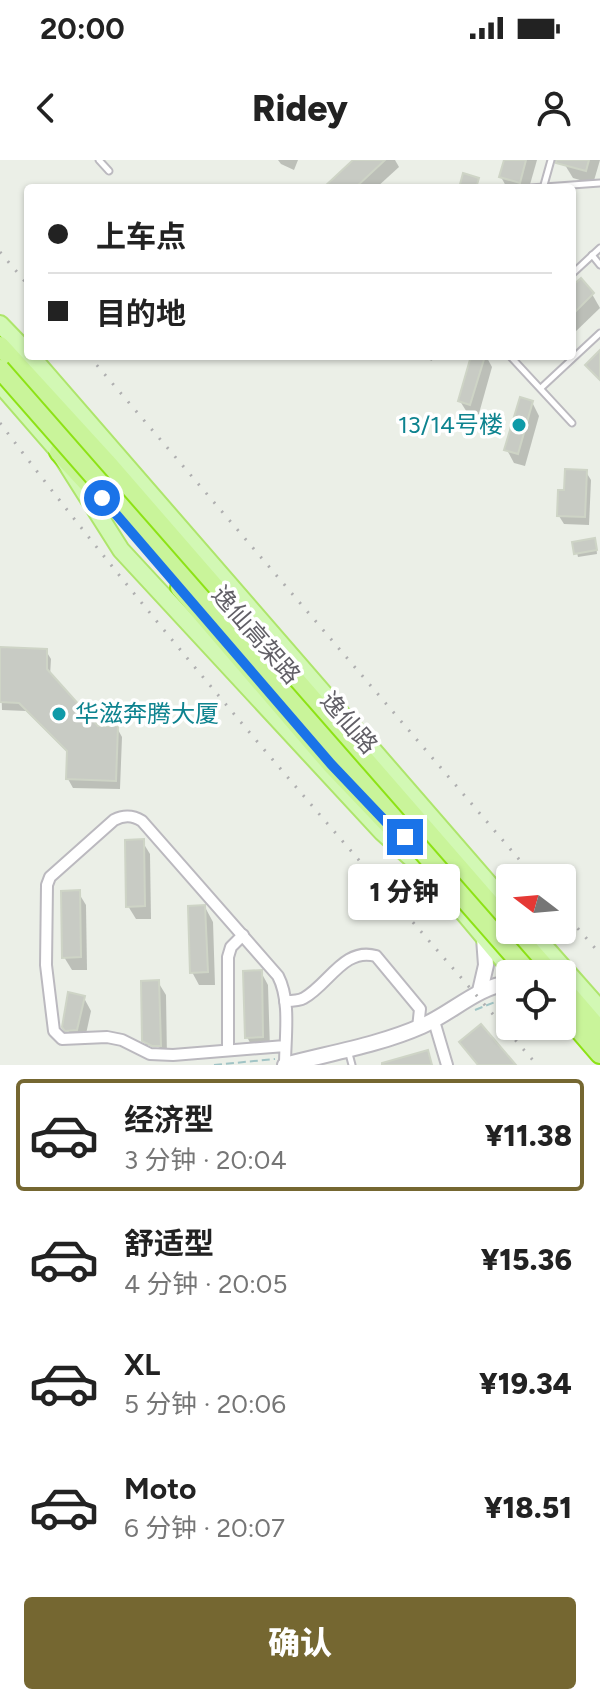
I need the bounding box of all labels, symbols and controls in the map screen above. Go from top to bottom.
text: 20:00 [40,10,125,47]
icon: back [24,86,68,130]
icon: person [532,86,576,130]
text: Ridey [252,87,348,130]
text: 上车点 [96,218,186,255]
text: 目的地 [96,295,186,332]
place label: 13/14号楼 [398,410,503,439]
marker: 13/14号楼 [510,416,528,434]
route start [84,480,120,516]
street label: 逸仙高架路 [206,580,307,689]
street label: 逸仙路 [315,686,384,759]
place label: 华滋奔腾大厦 [75,699,219,728]
marker: 华滋奔腾大厦 [50,705,68,723]
route end [387,819,423,855]
north arrow [496,864,576,944]
map controls [496,864,576,1040]
callout: 1 分钟 [349,865,461,921]
text: 1 分钟 [369,876,439,908]
button: locate [496,960,576,1040]
icon: car [28,1099,100,1171]
text: 经济型 [124,1101,214,1138]
text: ¥11.38 [485,1117,572,1154]
text: 3 分钟 · 20:04 [124,1144,287,1176]
icon: car [28,1223,100,1295]
text: 舒适型 [124,1225,214,1262]
text: ¥15.36 [481,1241,572,1278]
text: 4 分钟 · 20:05 [124,1268,287,1300]
text: XL [124,1346,160,1383]
icon: car [28,1347,100,1419]
text: ¥19.34 [479,1365,572,1402]
text: 5 分钟 · 20:06 [124,1388,286,1420]
text: Moto [124,1470,196,1507]
icon: car [28,1471,100,1543]
text: ¥18.51 [484,1489,572,1526]
text: 6 分钟 · 20:07 [124,1512,285,1544]
button: 确认 [24,1597,576,1689]

